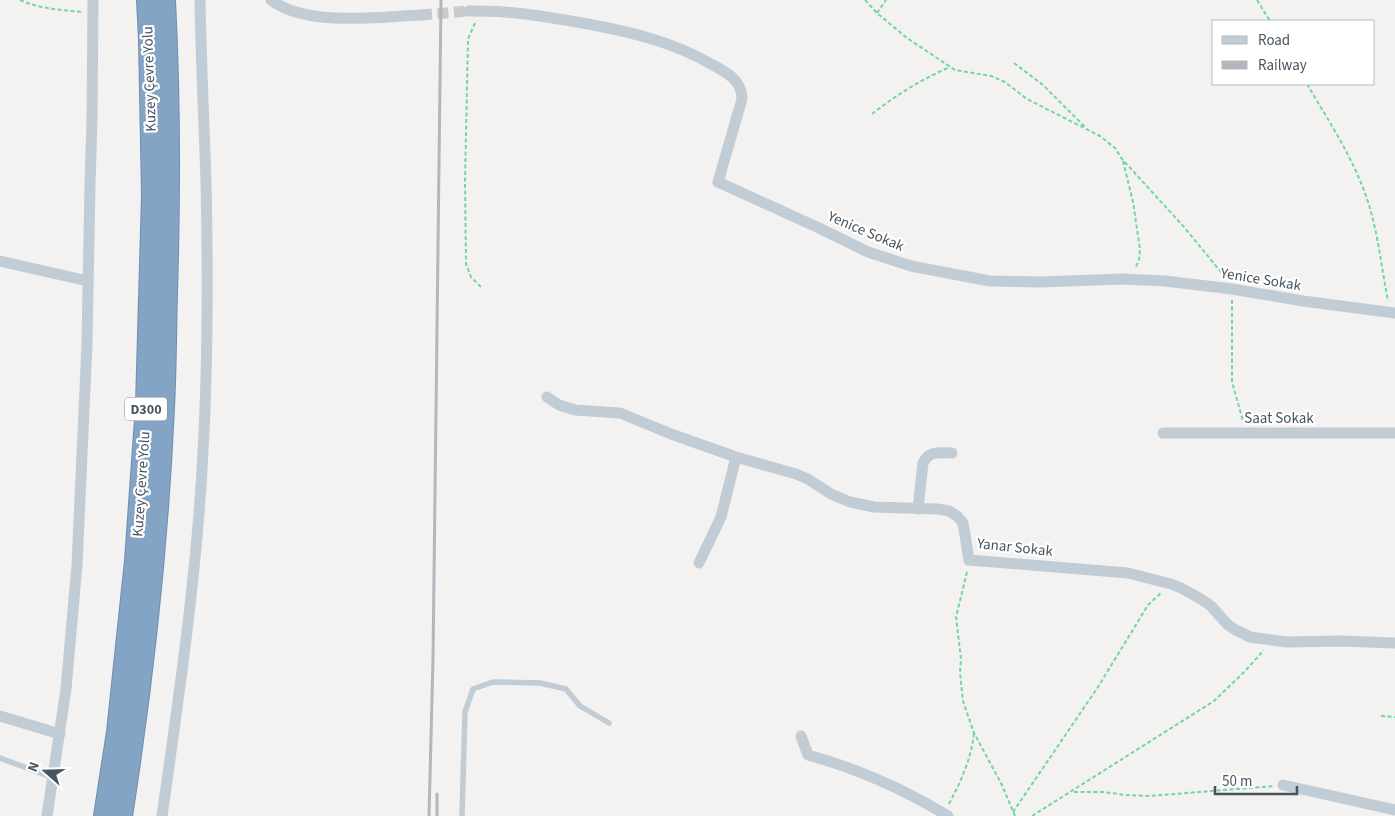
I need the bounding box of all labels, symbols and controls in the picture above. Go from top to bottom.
legend [1212,20,1375,85]
street label: Kuzey Çevre Yolu [137,26,162,132]
text: Road [1258,30,1290,51]
text: Railway [1258,55,1307,76]
street label: Yenice Sokak [823,206,908,257]
street label: Yenice Sokak [1218,263,1303,296]
road number: D300 [125,398,167,420]
street label: Saat Sokak [1244,408,1314,429]
street label: Kuzey Çevre Yolu [127,431,156,537]
street label: Yanar Sokak [975,533,1054,562]
north arrow [20,746,70,796]
text: N [23,759,45,775]
scale bar [1215,764,1298,796]
text: 50 m [1222,771,1252,792]

